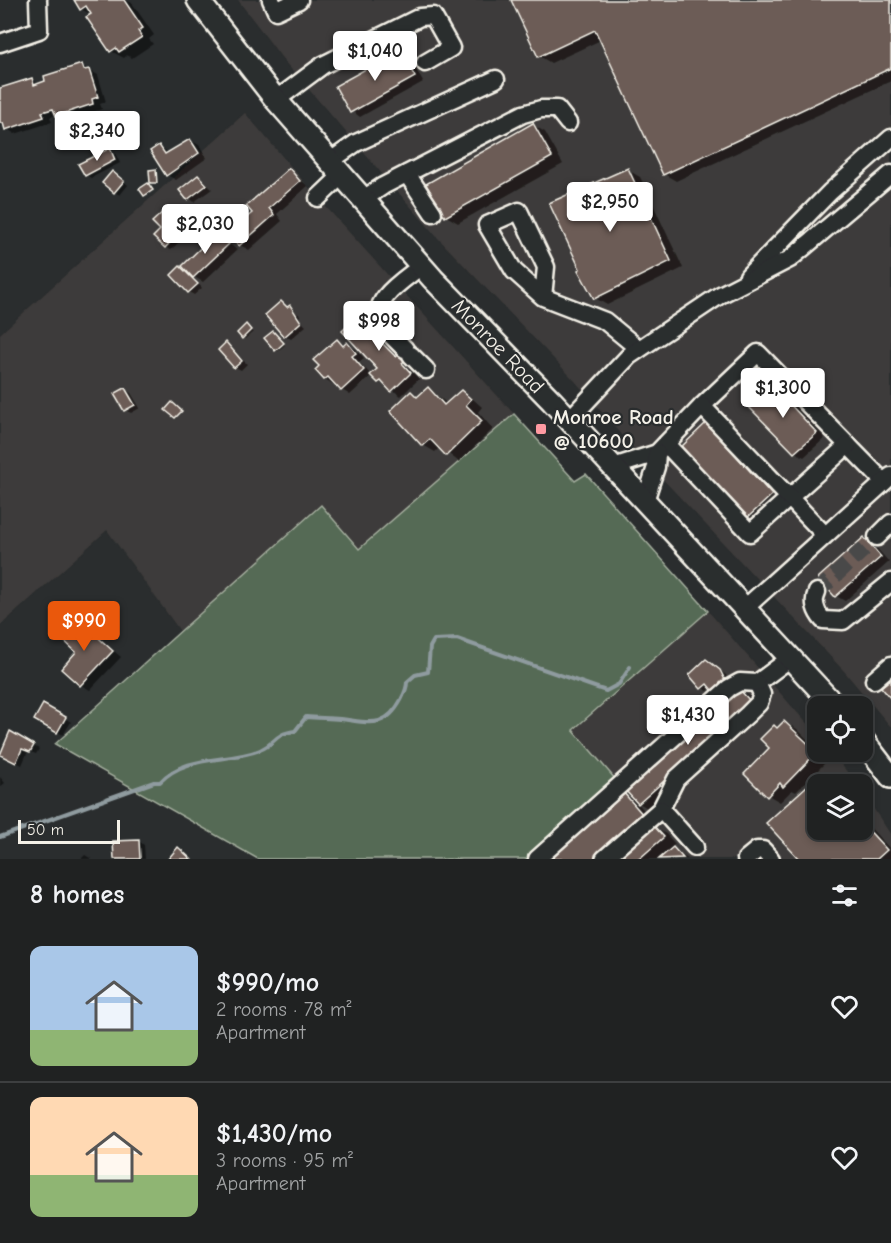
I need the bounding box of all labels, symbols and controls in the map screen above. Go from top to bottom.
pin: $1,040 [326,31,424,82]
text: $1,040 [347,39,403,62]
pin: $2,340 [48,111,146,162]
text: $2,340 [69,119,125,142]
pin: $2,950 [561,182,659,233]
text: $2,950 [581,190,639,213]
pin: $2,030 [156,204,254,255]
text: $2,030 [176,212,234,235]
street label: Monroe Road [447,294,549,398]
pin: $998 [343,301,415,352]
text: $998 [357,309,401,332]
pin: $1,300 [734,368,832,419]
text: $1,300 [755,376,811,399]
place label: Monroe Road @ 10600 [553,405,674,453]
marker: Monroe Road @ 10600 [534,422,548,436]
pin: $990 [48,601,120,652]
text: $990 [62,609,106,632]
pin: $1,430 [639,695,737,746]
map controls [807,696,873,840]
button: locate [807,696,873,762]
text: $1,430 [661,703,715,726]
button: layers [807,774,873,840]
scale bar [18,817,120,844]
text: 50 m [27,821,64,839]
icon: filters [828,879,861,912]
text: 8 homes [30,880,124,910]
text: $990/mo [216,968,319,998]
icon: home [78,970,150,1042]
icon: heart [828,990,861,1023]
text: 2 rooms · 78 m² [216,998,352,1021]
text: Apartment [216,1021,306,1044]
text: $1,430/mo [216,1119,332,1149]
icon: home [78,1121,150,1193]
icon: heart [828,1141,861,1174]
text: 3 rooms · 95 m² [216,1149,353,1172]
text: Apartment [216,1172,306,1195]

